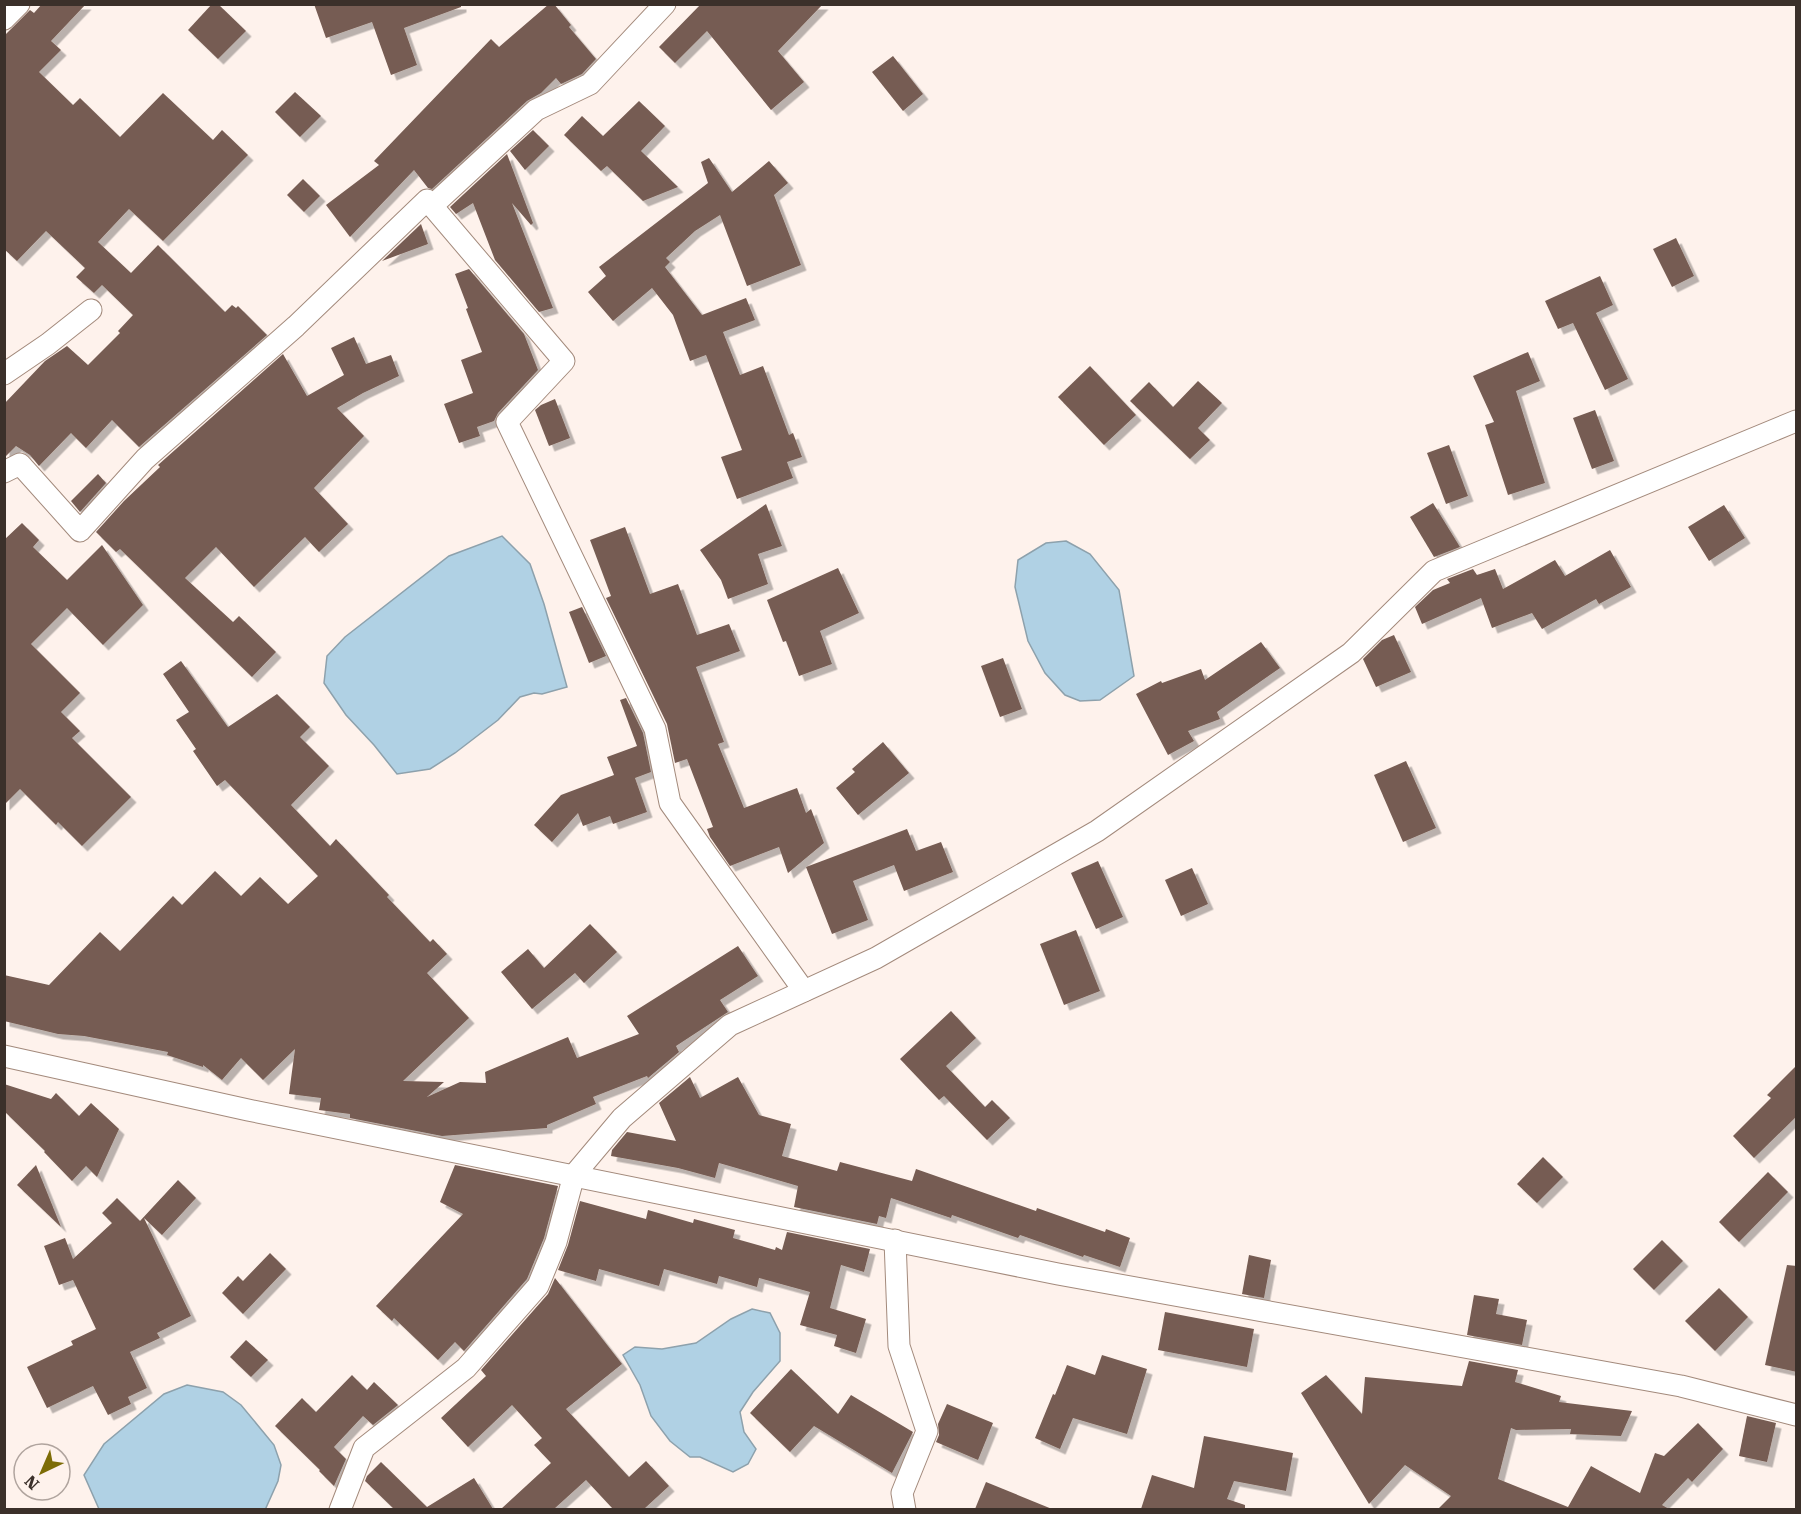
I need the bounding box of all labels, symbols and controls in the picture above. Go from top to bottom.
north arrow [12,1442,72,1502]
text: N [21,1471,43,1494]

